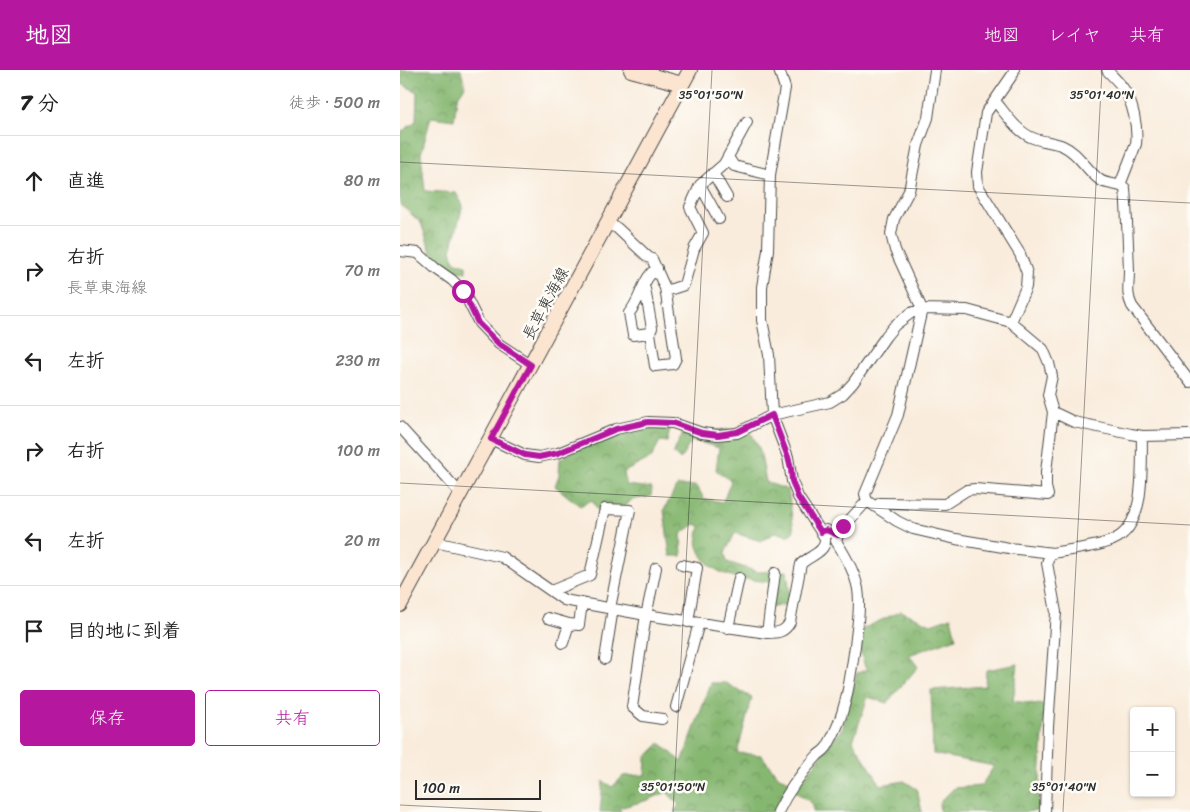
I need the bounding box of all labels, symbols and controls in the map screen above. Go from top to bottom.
text: 地図 [25,14,73,56]
text: 地図 [984,19,1020,51]
text: レイヤ [1048,19,1101,51]
text: 共有 [1129,19,1165,51]
text: 7 分 [20,84,58,122]
text: 35°01'50"N [679,84,744,106]
text: 35°01'40"N [1070,84,1135,106]
text: 徒歩 · 500 m [289,88,380,117]
text: 直進 [67,164,105,197]
text: 80 m [344,166,380,195]
icon: ahead [20,167,48,195]
text: 右折 [67,240,105,273]
text: 70 m [344,256,380,285]
icon: right [20,257,48,285]
street label: 長草東海線 [514,261,577,345]
text: 長草東海線 [67,273,147,302]
route start [452,280,475,303]
text: 左折 [67,344,105,377]
text: 230 m [335,346,380,375]
icon: left [20,347,48,375]
text: 右折 [67,434,105,467]
text: 100 m [336,436,380,465]
icon: right [20,437,48,465]
route end [832,515,855,538]
text: 左折 [67,524,105,557]
text: 20 m [344,526,380,555]
icon: left [20,527,48,555]
text: 目的地に到着 [67,614,181,647]
icon: arrive [20,617,48,645]
button: 保存 [20,690,195,746]
button: 共有 [205,690,380,746]
map controls [1130,707,1175,797]
button: + [1130,707,1175,752]
button: − [1130,752,1175,797]
text: 100 m [422,776,460,801]
text: 35°01'50"N [641,776,706,798]
text: 35°01'40"N [1032,776,1097,798]
scale bar [415,777,541,800]

